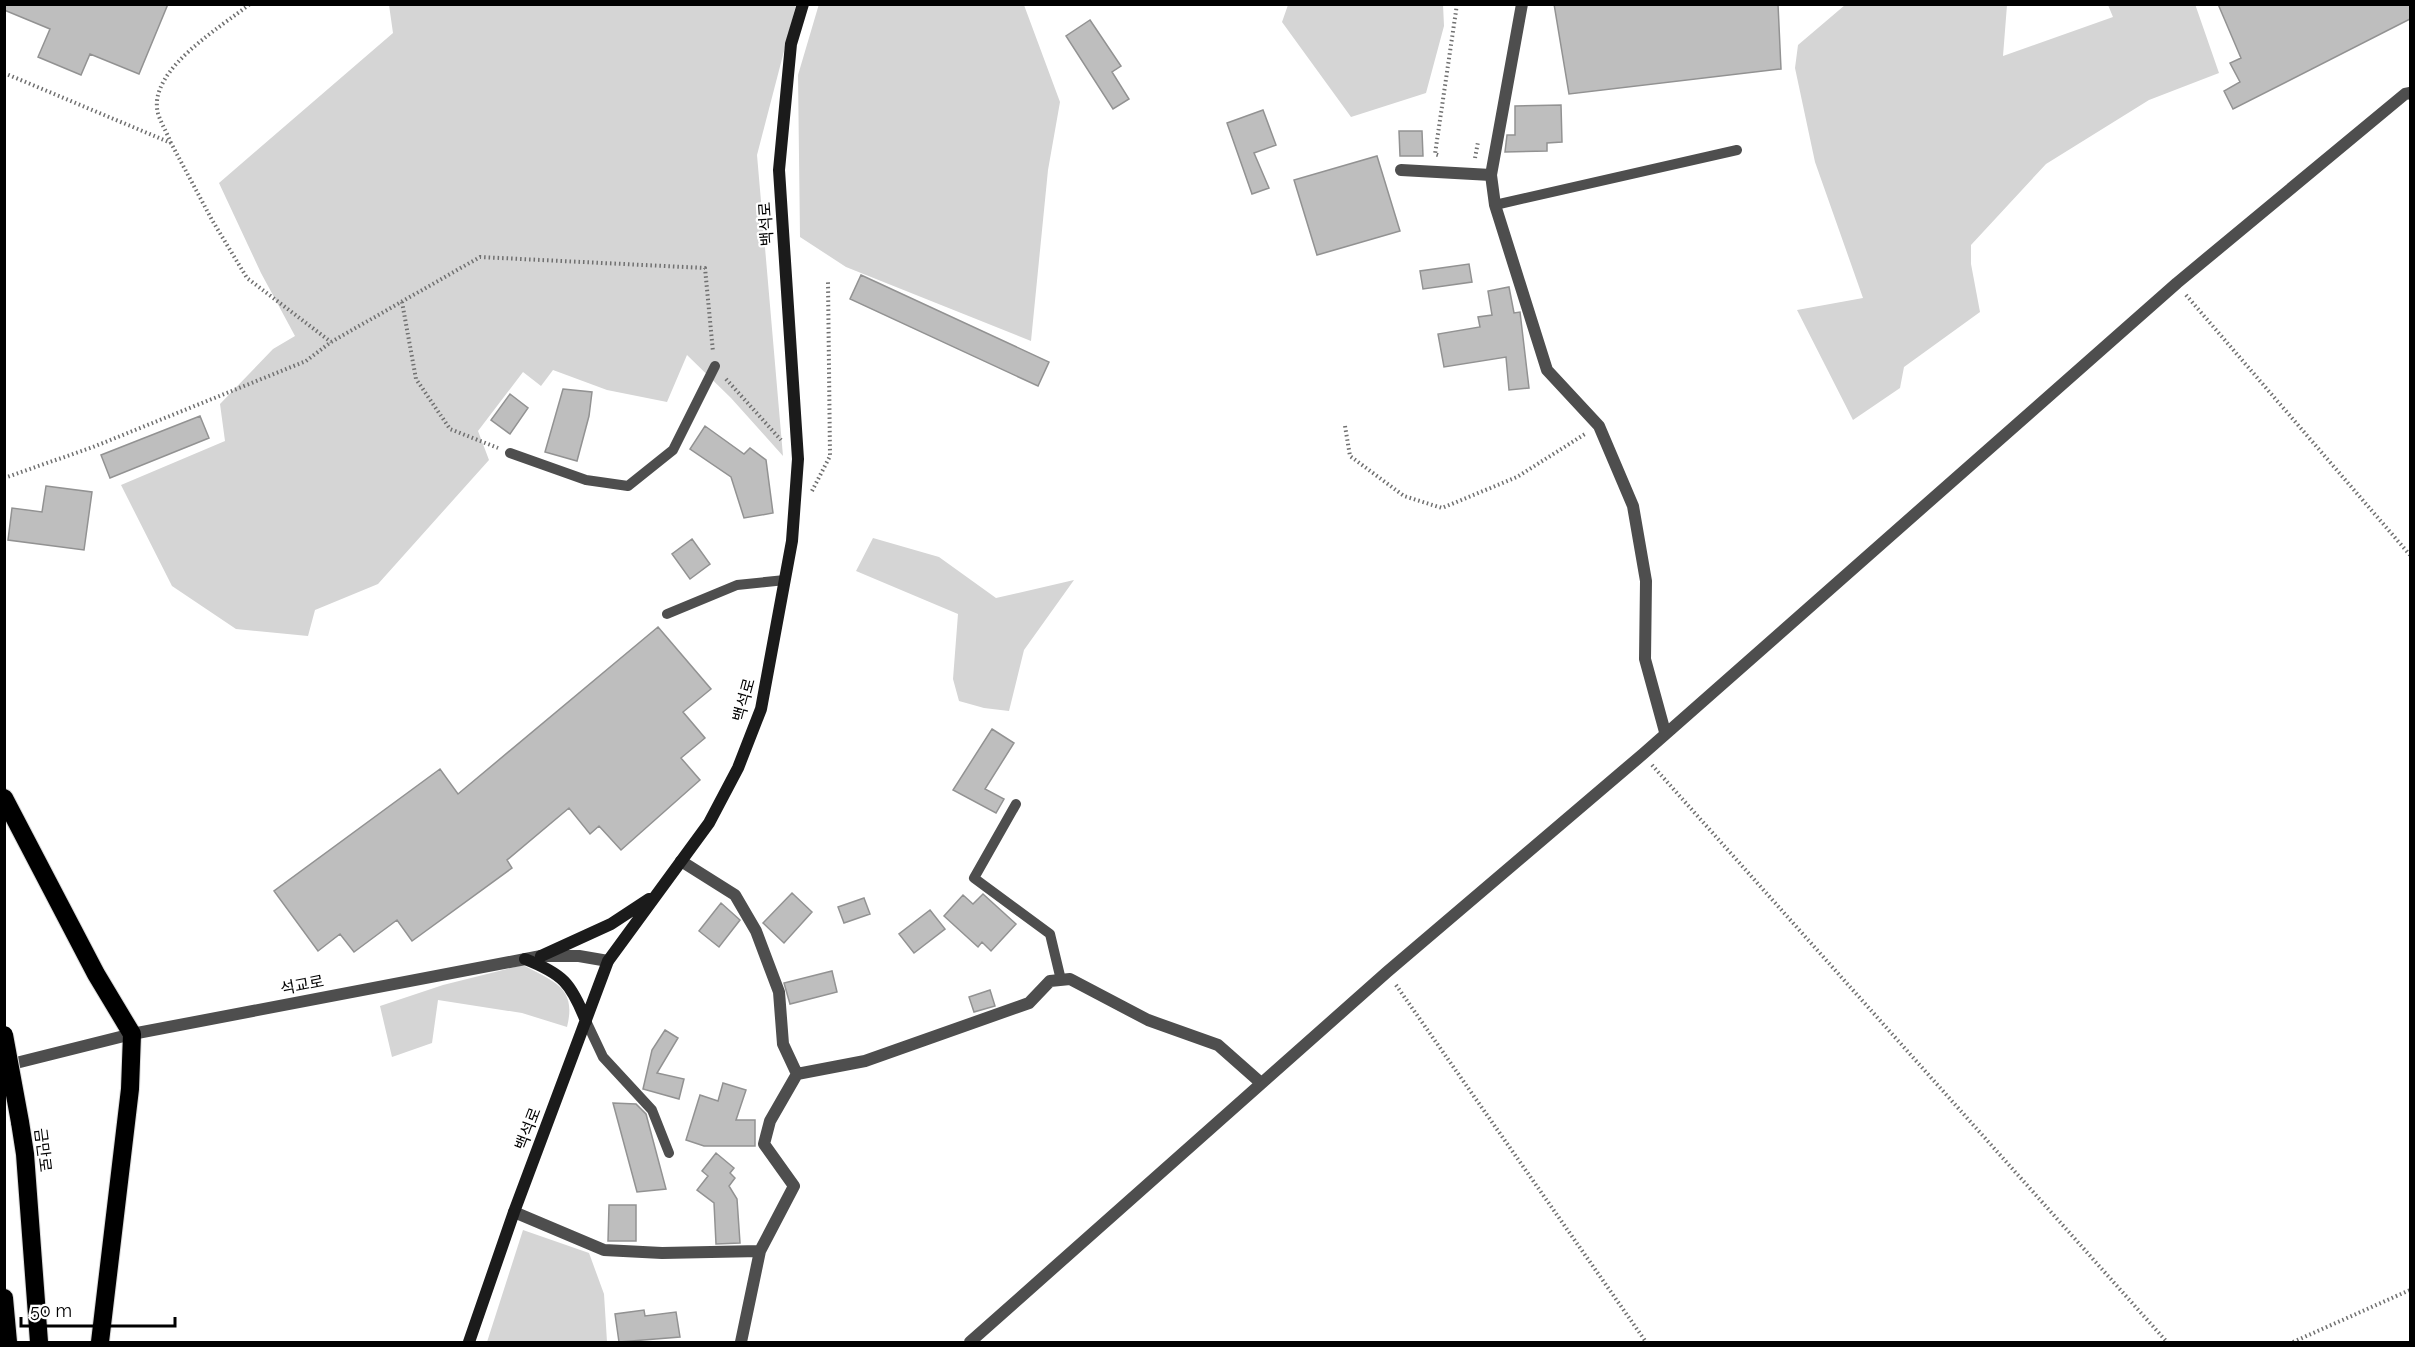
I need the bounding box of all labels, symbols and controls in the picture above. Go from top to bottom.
street label: 백석로 [755,201,777,247]
street label: 백석로 [729,676,759,724]
street label: 석교로 [279,971,326,999]
street label: 백석로 [511,1105,545,1153]
street label: 금만로 [31,1127,55,1173]
scale bar [21,1290,176,1328]
text: 50 m [30,1300,72,1321]

